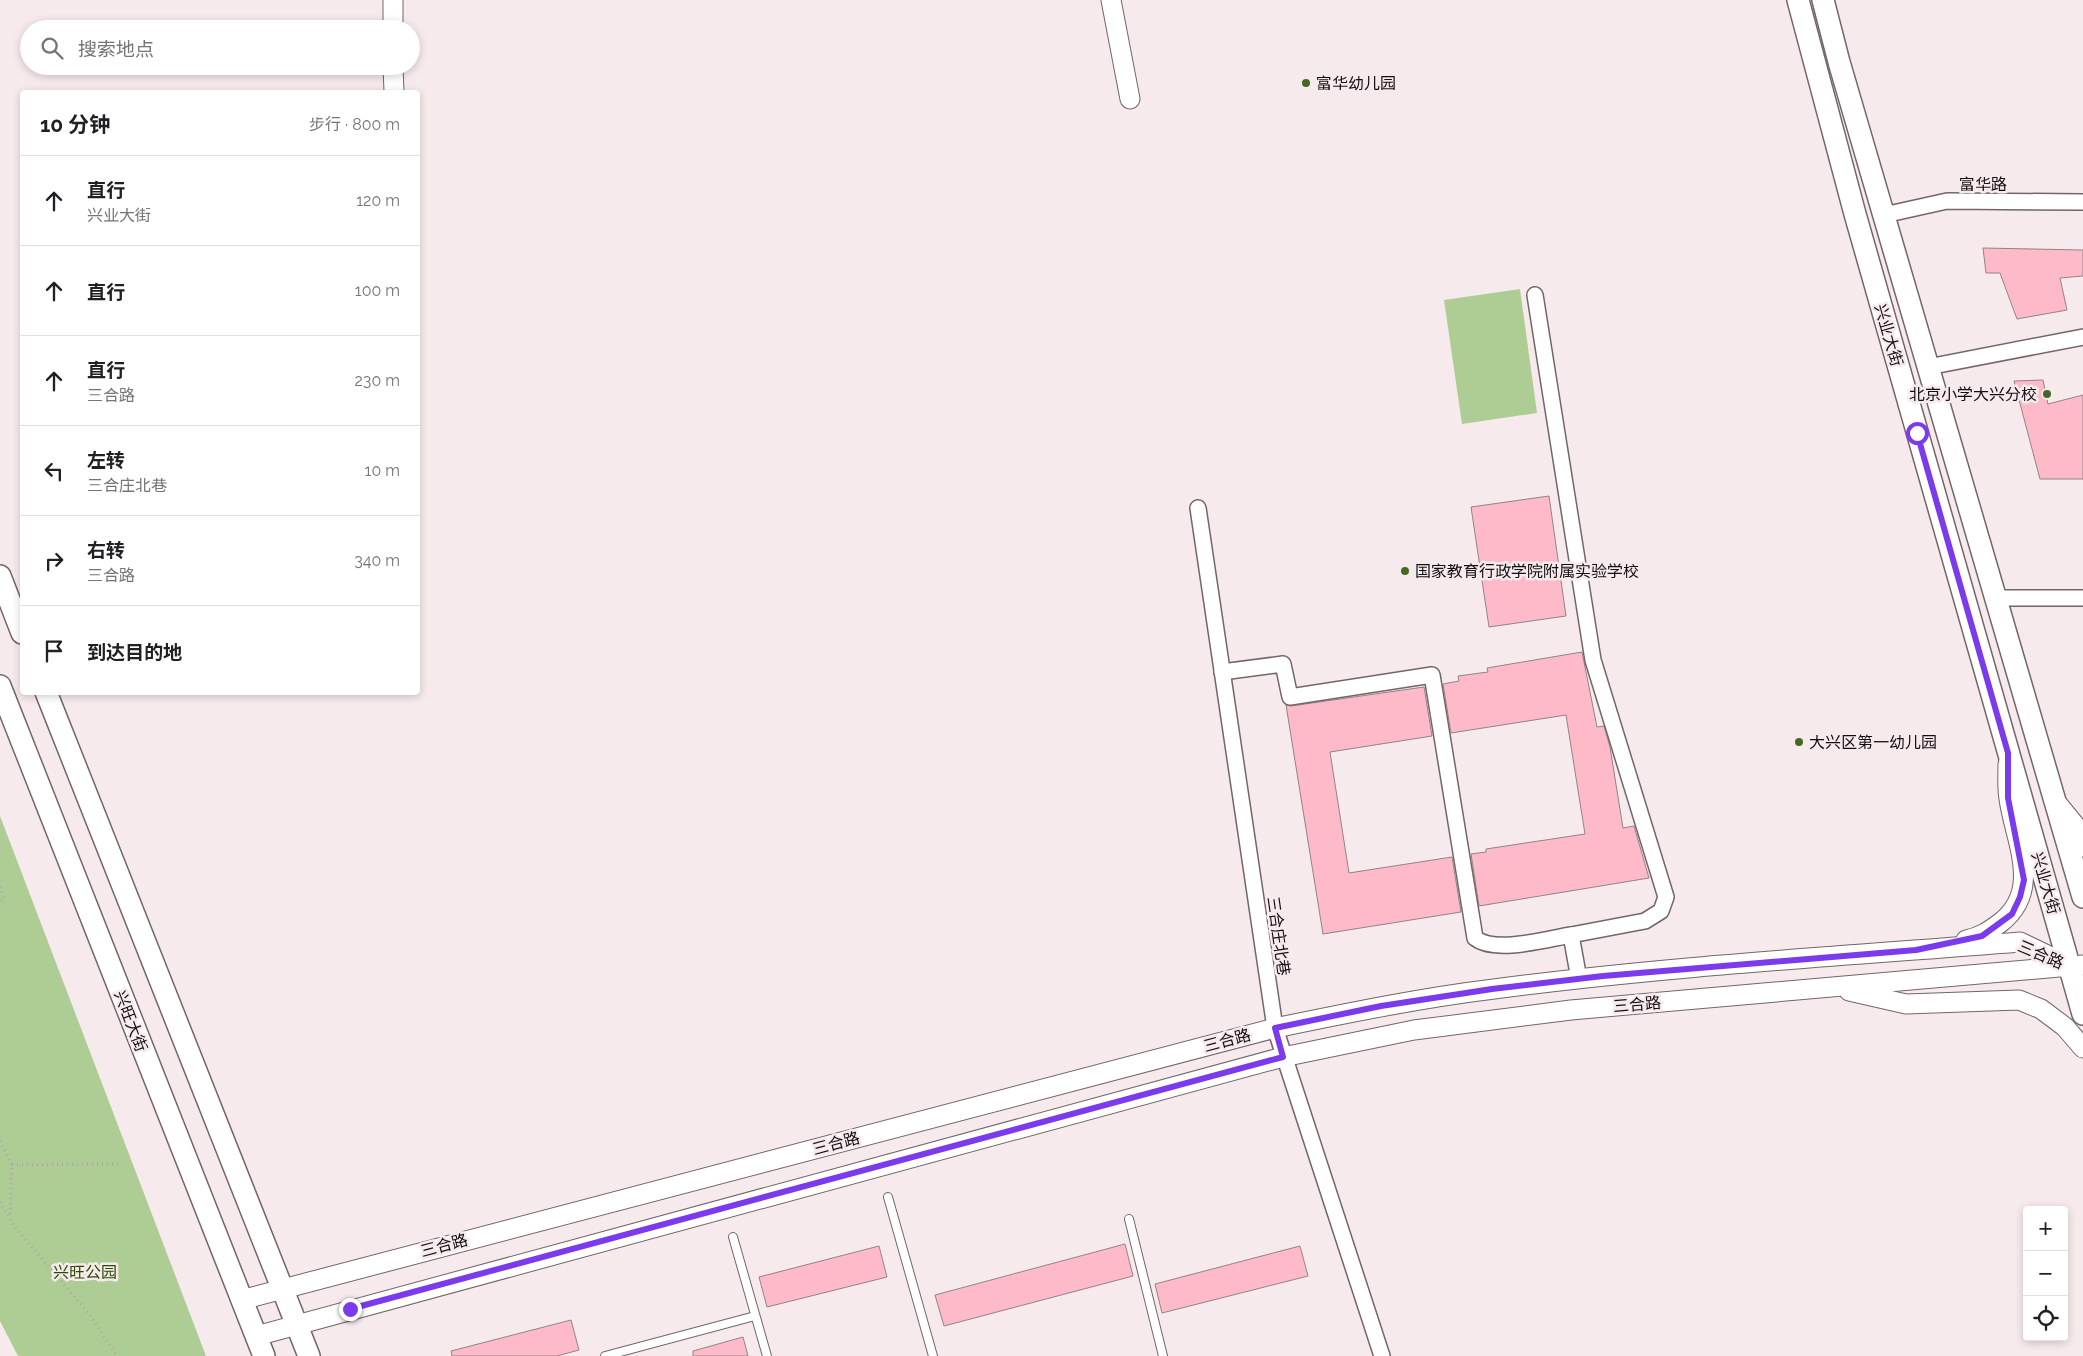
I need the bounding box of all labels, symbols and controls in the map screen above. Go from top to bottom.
search box [20,20,420,75]
icon: search [38,34,66,62]
text: 搜索地点 [78,38,154,60]
place label: 富华幼儿园 [1316,74,1396,93]
marker: 富华幼儿园 [1300,77,1312,89]
text: 10 分钟 [40,112,110,137]
text: 步行 · 800 m [309,115,400,134]
street label: 富华路 [1959,175,2007,194]
text: 直行 [87,179,125,201]
icon: ahead [40,187,68,215]
text: 120 m [356,191,400,210]
text: 兴业大街 [87,206,151,225]
icon: ahead [40,277,68,305]
text: 直行 [87,281,125,303]
text: 100 m [355,281,400,300]
street label: 兴业大街 [1871,302,1906,369]
text: 直行 [87,359,125,381]
icon: ahead [40,367,68,395]
text: 230 m [355,371,400,390]
place label: 北京小学大兴分校 [1909,385,2037,404]
text: 三合路 [87,386,135,405]
marker: 北京小学大兴分校 [2041,388,2053,400]
route start [1906,422,1929,445]
text: 左转 [87,449,125,471]
icon: left [40,457,68,485]
text: 10 m [365,461,400,480]
text: 三合庄北巷 [87,476,167,495]
text: 右转 [87,539,125,561]
icon: right [40,547,68,575]
text: 340 m [354,551,400,570]
place label: 国家教育行政学院附属实验学校 [1415,562,1639,581]
marker: 国家教育行政学院附属实验学校 [1399,565,1411,577]
text: 三合路 [87,566,135,585]
icon: arrive [40,637,68,665]
text: 到达目的地 [87,641,182,663]
place label: 大兴区第一幼儿园 [1809,733,1937,752]
marker: 大兴区第一幼儿园 [1793,736,1805,748]
street label: 兴业大街 [2028,850,2063,917]
street label: 三合庄北巷 [1264,895,1293,977]
street label: 三合路 [2015,936,2067,973]
street label: 兴旺大街 [110,988,151,1054]
street label: 三合路 [1612,993,1662,1016]
street label: 三合路 [1201,1025,1253,1056]
street label: 三合路 [810,1128,862,1159]
map controls [2023,1206,2068,1341]
button: + [2023,1206,2068,1251]
street label: 三合路 [418,1230,470,1261]
button: − [2023,1251,2068,1296]
park label: 兴旺公园 [53,1263,117,1282]
button: locate [2023,1296,2068,1341]
route end [339,1298,362,1321]

